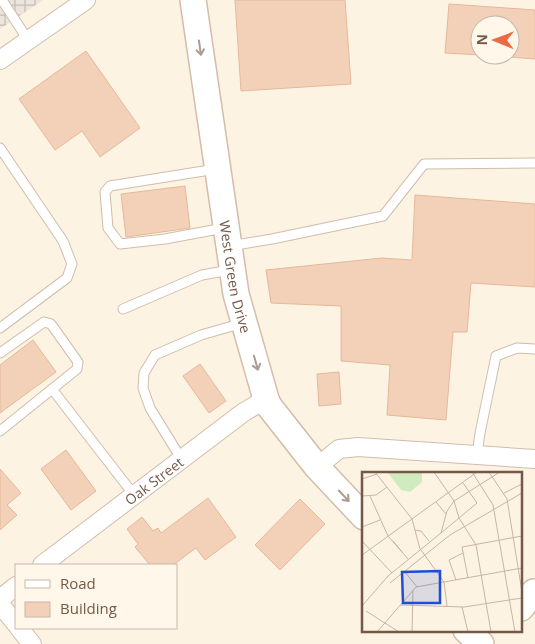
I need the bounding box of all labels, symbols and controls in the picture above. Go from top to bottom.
north arrow [470,15,520,65]
text: N [472,34,491,46]
one-way arrow [196,40,206,56]
street label: West Green Drive [216,219,256,335]
one-way arrow [251,354,261,370]
street label: Oak Street [120,452,187,509]
inset map [362,472,522,632]
one-way arrow [338,490,350,502]
legend [15,564,178,629]
text: Road [60,573,96,593]
text: Building [60,598,117,618]

